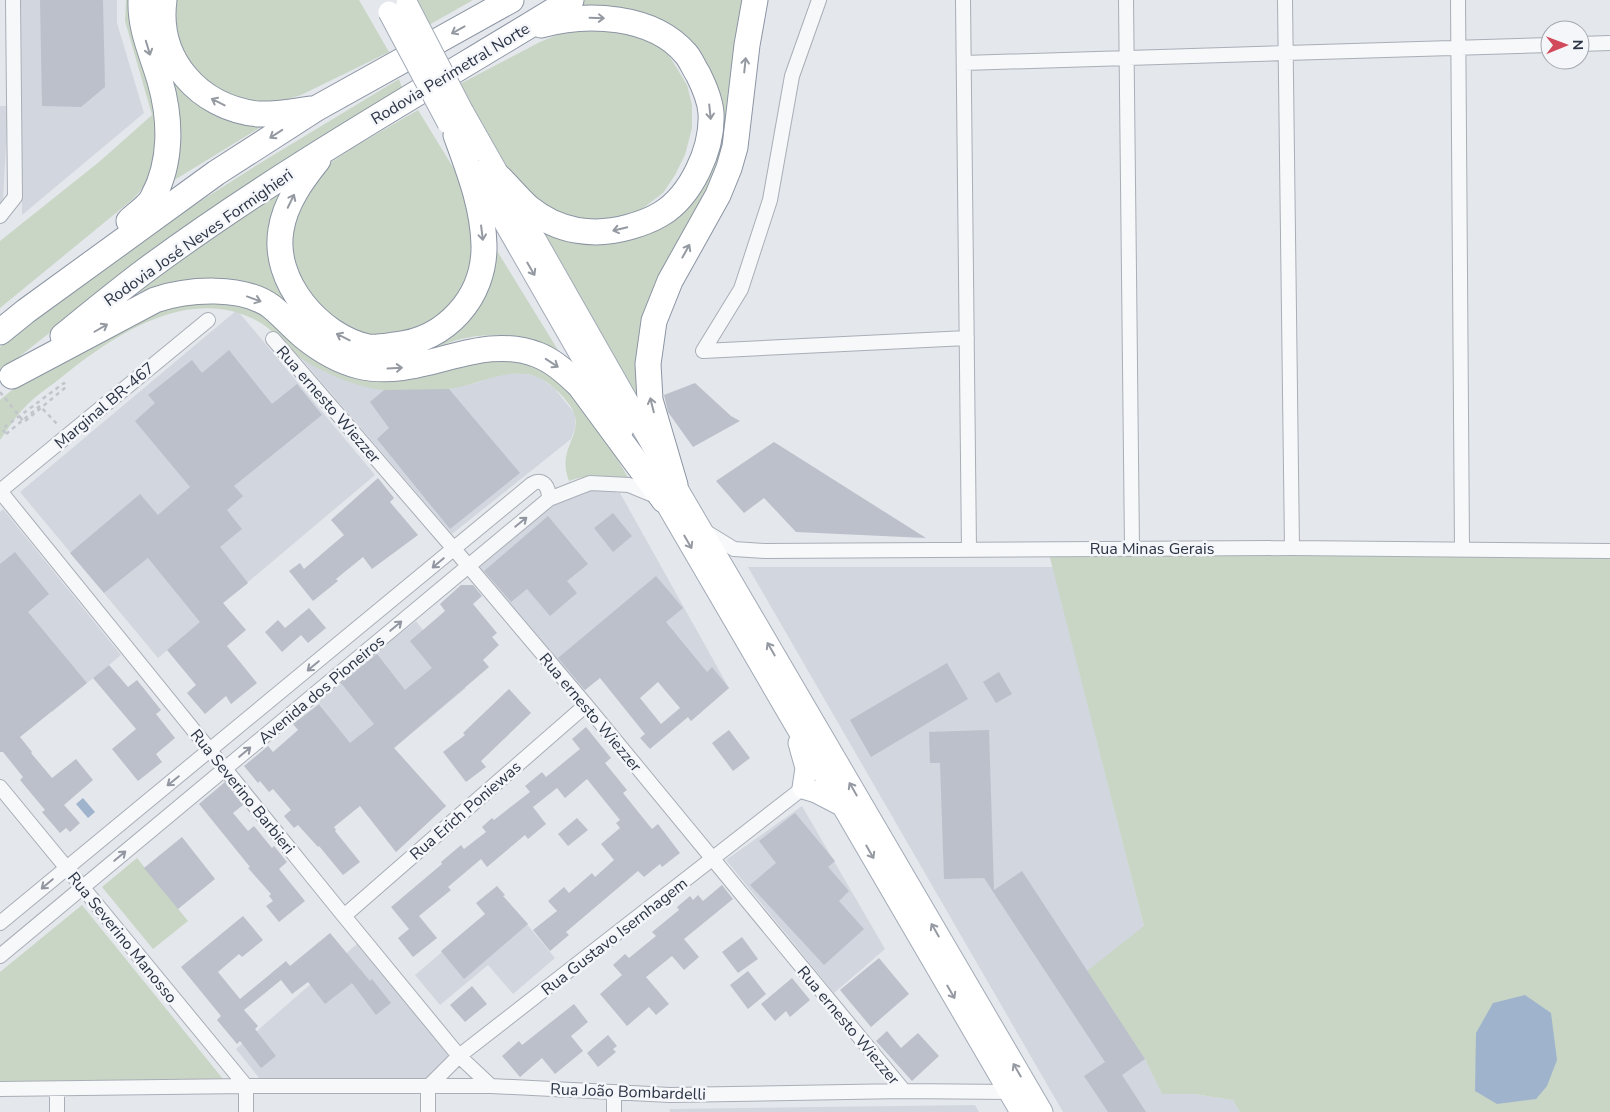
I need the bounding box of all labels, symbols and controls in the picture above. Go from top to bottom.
one-way arrow [588,14,604,23]
street label: Rodovia Perimetral Norte [367,18,534,130]
north arrow [1540,20,1590,70]
one-way arrow [451,25,466,35]
one-way arrow [144,39,154,55]
text: N [1568,39,1587,50]
one-way arrow [740,58,750,74]
one-way arrow [211,96,226,106]
one-way arrow [705,104,715,120]
one-way arrow [269,129,283,140]
street label: Rodovia José Neves Formighieri [100,164,297,312]
one-way arrow [286,193,296,208]
one-way arrow [477,224,487,240]
one-way arrow [612,225,628,234]
one-way arrow [681,243,691,258]
one-way arrow [527,262,537,276]
one-way arrow [246,295,261,304]
one-way arrow [93,323,107,333]
one-way arrow [335,332,350,342]
street label: Rua ernesto Wiezzer [271,341,386,468]
street label: Marginal BR-467 [50,357,159,454]
one-way arrow [544,358,558,368]
one-way arrow [387,364,403,373]
one-way arrow [646,398,656,414]
one-way arrow [515,516,528,527]
one-way arrow [684,534,694,548]
street label: Rua Minas Gerais [1090,538,1214,560]
one-way arrow [432,557,445,568]
one-way arrow [390,620,403,631]
street label: Avenida dos Pioneiros [254,630,390,749]
one-way arrow [766,642,776,657]
street label: Rua ernesto Wiezzer [534,649,647,777]
one-way arrow [306,661,319,672]
street label: Rua Severino Barbieri [185,725,299,859]
one-way arrow [238,746,251,758]
street label: Rua Erich Poniewas [405,756,526,865]
one-way arrow [167,775,180,786]
one-way arrow [848,783,858,797]
one-way arrow [865,844,875,858]
one-way arrow [113,850,126,861]
street label: Rua Severino Manosso [62,867,182,1008]
street label: Rua Gustavo Isernhagem [537,873,692,1001]
one-way arrow [41,878,54,889]
one-way arrow [930,923,940,937]
street label: Rua ernesto Wiezzer [792,962,905,1090]
one-way arrow [947,985,957,999]
one-way arrow [1012,1063,1022,1077]
street label: Rua João Bombardelli [550,1078,706,1106]

